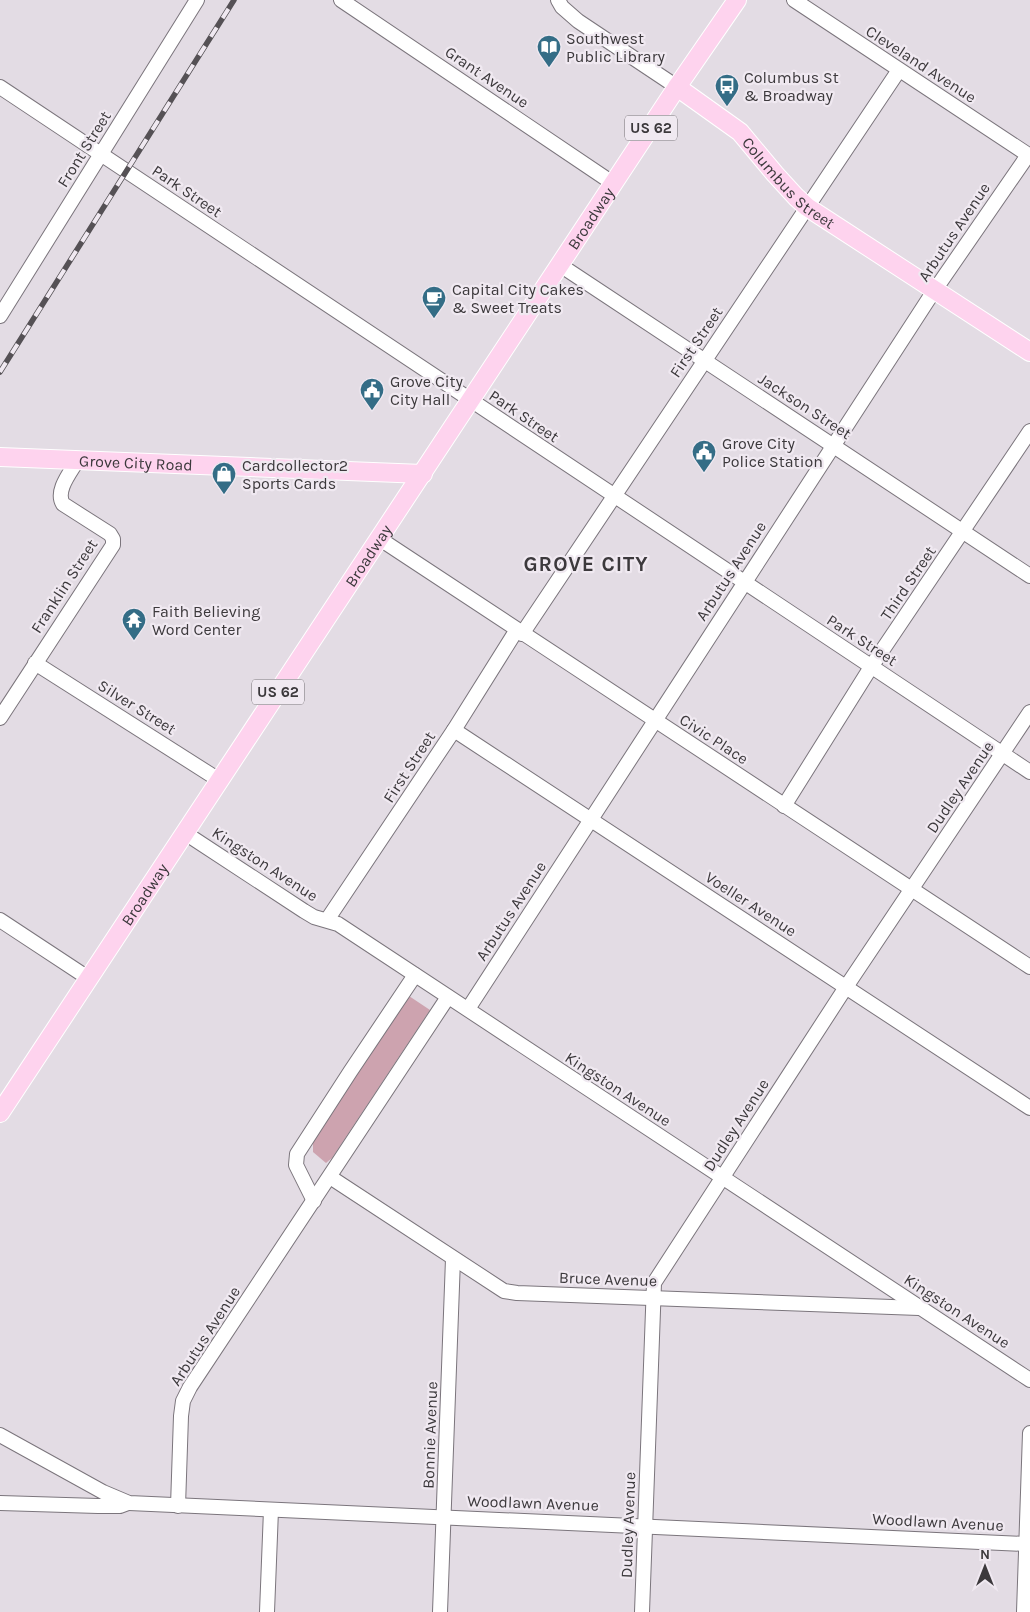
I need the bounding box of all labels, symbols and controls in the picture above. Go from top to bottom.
street label: Cleveland Avenue [862,21,980,107]
place label: Southwest Public Library [566,29,665,66]
library icon: Southwest Public Library [536,34,562,68]
street label: Grant Avenue [441,42,533,112]
place label: Columbus St & Broadway [744,68,839,105]
bus stop icon: Columbus St & Broadway [714,73,740,107]
street label: Front Street [53,107,115,191]
road number: US 62 [625,116,677,140]
street label: Columbus Street [738,133,839,232]
street label: Park Street [148,161,226,221]
street label: Arbutus Avenue [914,179,994,285]
street label: Broadway [563,183,618,253]
place label: Capital City Cakes & Sweet Treats [452,280,584,317]
cafe icon: Capital City Cakes & Sweet Treats [421,285,447,319]
street label: First Street [665,303,727,381]
street label: Jackson Street [755,369,855,443]
place label: Grove City City Hall [390,372,463,409]
public building icon: Grove City City Hall [359,377,385,411]
street label: Park Street [485,386,563,446]
place label: Grove City Police Station [722,434,823,471]
public building icon: Grove City Police Station [691,439,717,473]
street label: Grove City Road [79,451,193,474]
place label: Cardcollector2 Sports Cards [242,456,348,493]
shop icon: Cardcollector2 Sports Cards [211,461,237,495]
street label: Arbutus Avenue [692,518,770,624]
street label: Broadway [341,520,396,590]
street label: Franklin Street [27,535,101,637]
street label: Third Street [876,542,940,624]
district label: GROVE CITY [523,552,649,576]
place label: Faith Believing Word Center [152,602,260,639]
temple icon: Faith Believing Word Center [121,607,147,641]
street label: Park Street [823,610,901,670]
street label: Silver Street [94,675,180,739]
road number: US 62 [252,680,304,704]
street label: Civic Place [676,710,752,768]
street label: First Street [379,728,439,806]
street label: Dudley Avenue [922,738,998,836]
street label: Kingston Avenue [208,823,322,905]
street label: Arbutus Avenue [472,858,550,964]
street label: Broadway [117,859,172,929]
street label: Voeller Avenue [702,867,800,941]
street label: Kingston Avenue [561,1048,675,1130]
street label: Dudley Avenue [699,1075,773,1175]
street label: Bruce Avenue [559,1268,657,1290]
street label: Kingston Avenue [900,1270,1014,1352]
street label: Arbutus Avenue [166,1283,244,1389]
street label: Bonnie Avenue [419,1381,441,1489]
street label: Dudley Avenue [617,1472,639,1578]
street label: Woodlawn Avenue [467,1491,599,1515]
street label: Woodlawn Avenue [872,1509,1004,1535]
north arrow [960,1542,1010,1592]
text: N [980,1546,990,1563]

